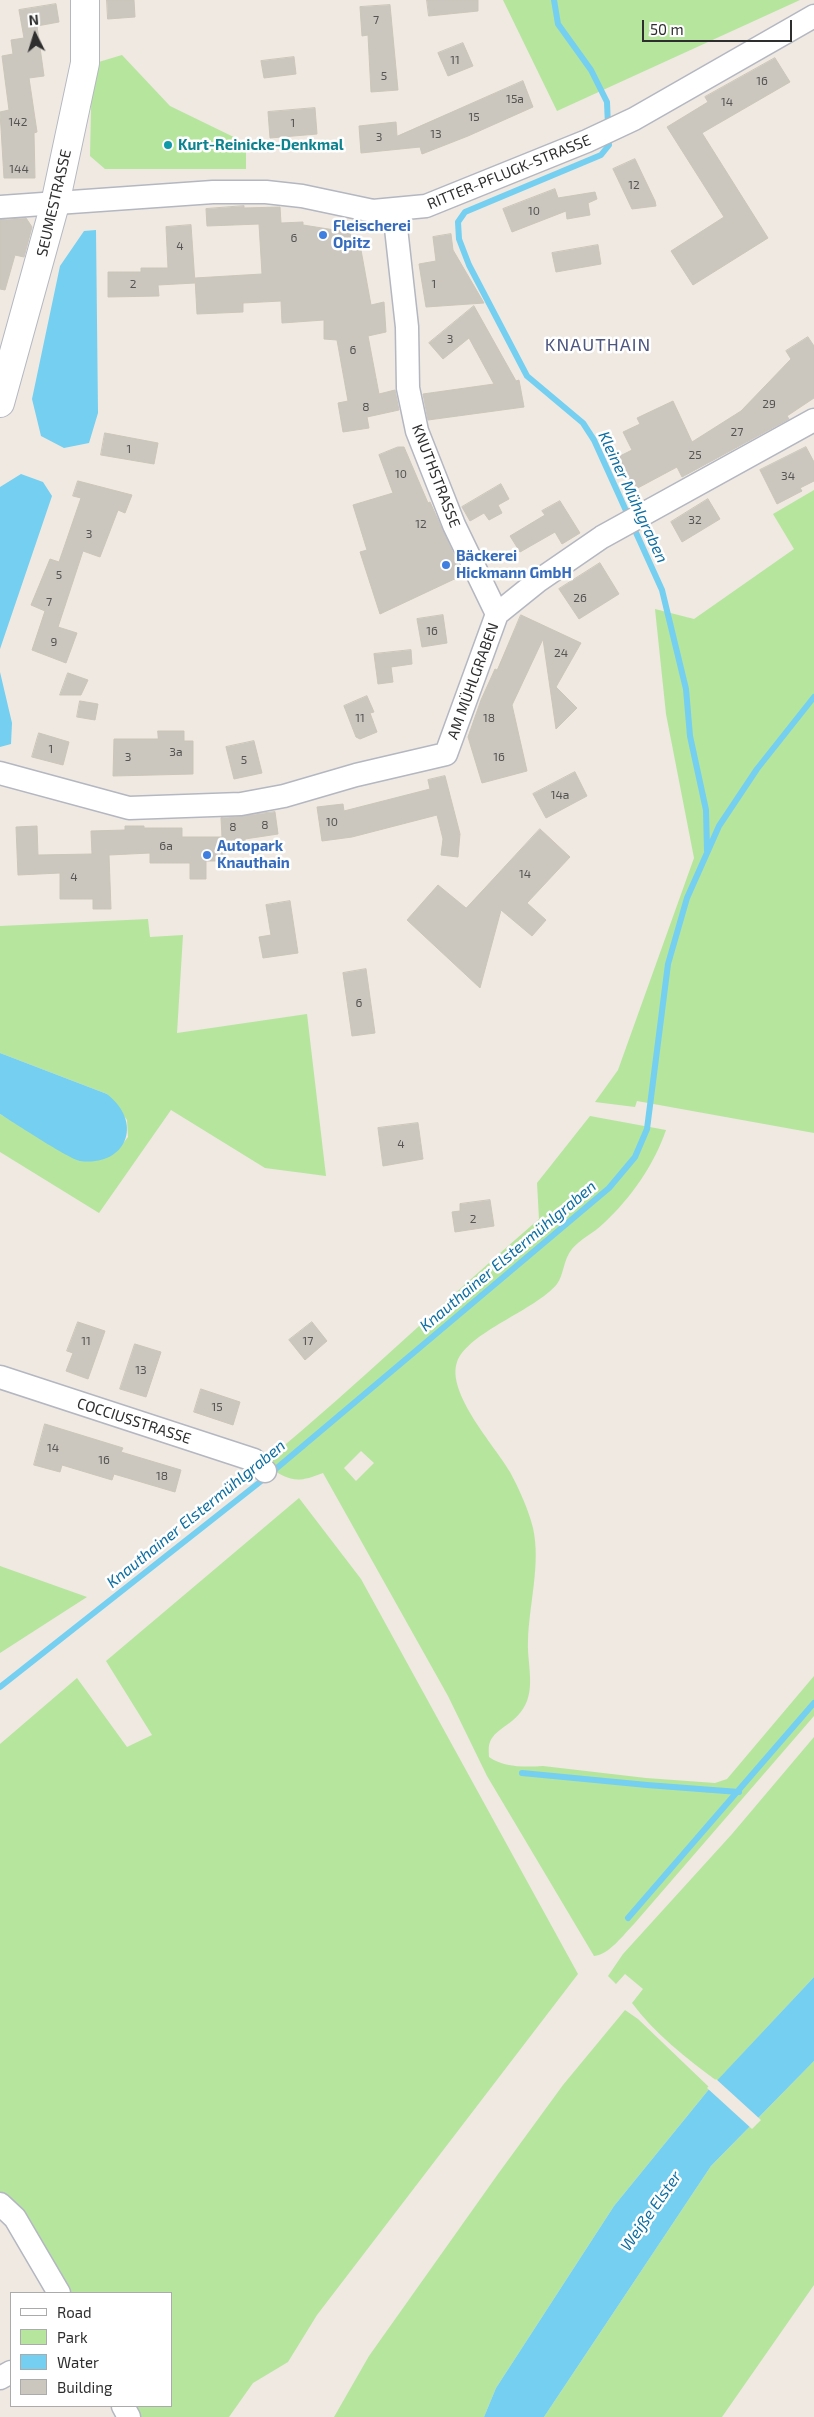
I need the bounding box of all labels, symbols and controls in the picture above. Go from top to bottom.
north arrow [10,10,60,60]
scale bar [644,10,794,42]
text: N [28,11,39,28]
house number: 7 [373,13,379,27]
text: 50 m [650,20,684,38]
house number: 11 [450,53,460,67]
house number: 5 [381,69,387,83]
house number: 16 [756,74,768,88]
house number: 15a [506,92,524,106]
house number: 14 [721,95,733,109]
house number: 15 [468,110,480,124]
house number: 142 [9,115,27,129]
house number: 1 [291,116,295,130]
house number: 13 [430,127,442,141]
house number: 3 [376,130,382,144]
street label: RITTER-PFLUGK-STRASSE [425,131,593,213]
place label: Kurt-Reinicke-Denkmal [178,136,344,154]
marker: Kurt-Reinicke-Denkmal [162,139,174,151]
street label: SEUMESTRASSE [33,148,75,258]
house number: 144 [9,162,29,176]
house number: 12 [628,178,640,192]
house number: 10 [528,204,540,218]
place label: Fleischerei Opitz [333,217,411,252]
marker: Fleischerei Opitz [317,229,329,241]
house number: 6 [291,231,297,245]
house number: 4 [176,239,184,253]
house number: 2 [130,277,136,291]
house number: 1 [432,277,436,291]
house number: 3 [447,332,453,346]
district label: KNAUTHAIN [544,334,652,356]
house number: 6 [350,343,356,357]
house number: 29 [762,397,776,411]
house number: 8 [362,400,370,414]
street label: KNUTHSTRASSE [408,422,464,530]
house number: 27 [731,425,743,439]
water label: Kleiner Mühlgraben [594,428,672,566]
house number: 1 [127,442,131,456]
house number: 25 [688,448,702,462]
house number: 10 [395,467,407,481]
house number: 34 [781,469,795,483]
house number: 32 [688,513,702,527]
house number: 12 [415,517,427,531]
house number: 3 [86,527,92,541]
place label: Bäckerei Hickmann GmbH [456,547,572,582]
marker: Bäckerei Hickmann GmbH [440,559,452,571]
house number: 5 [56,568,62,582]
house number: 26 [573,591,587,605]
house number: 7 [46,595,52,609]
street label: AM MÜHLGRABEN [444,620,502,742]
house number: 16 [426,624,438,638]
house number: 9 [51,635,57,649]
house number: 24 [554,646,568,660]
house number: 11 [355,711,365,725]
house number: 18 [483,711,495,725]
house number: 1 [49,742,53,756]
house number: 3a [169,745,183,759]
house number: 3 [125,750,131,764]
house number: 16 [493,750,505,764]
house number: 5 [241,753,247,767]
house number: 14a [551,788,569,802]
house number: 10 [326,815,338,829]
house number: 8 [261,818,269,832]
house number: 8 [229,820,237,834]
place label: Autopark Knauthain [217,837,290,872]
house number: 6a [159,839,173,853]
marker: Autopark Knauthain [201,849,213,861]
house number: 14 [519,867,531,881]
house number: 4 [70,870,78,884]
house number: 6 [356,996,362,1010]
house number: 4 [397,1137,405,1151]
water label: Knauthainer Elstermühlgraben [416,1177,600,1335]
house number: 2 [470,1212,476,1226]
house number: 11 [81,1334,91,1348]
house number: 17 [303,1334,313,1348]
house number: 13 [135,1363,147,1377]
street label: COCCIUSSTRASSE [75,1394,193,1448]
house number: 15 [211,1400,223,1414]
water label: Knauthainer Elstermühlgraben [103,1436,289,1592]
house number: 14 [47,1441,59,1455]
house number: 16 [98,1453,110,1467]
house number: 18 [156,1469,168,1483]
water label: Weiße Elster [616,2167,686,2255]
legend [10,2292,172,2407]
text: Road [57,2303,92,2321]
text: Park [57,2328,88,2346]
text: Water [57,2353,99,2371]
text: Building [57,2378,112,2396]

